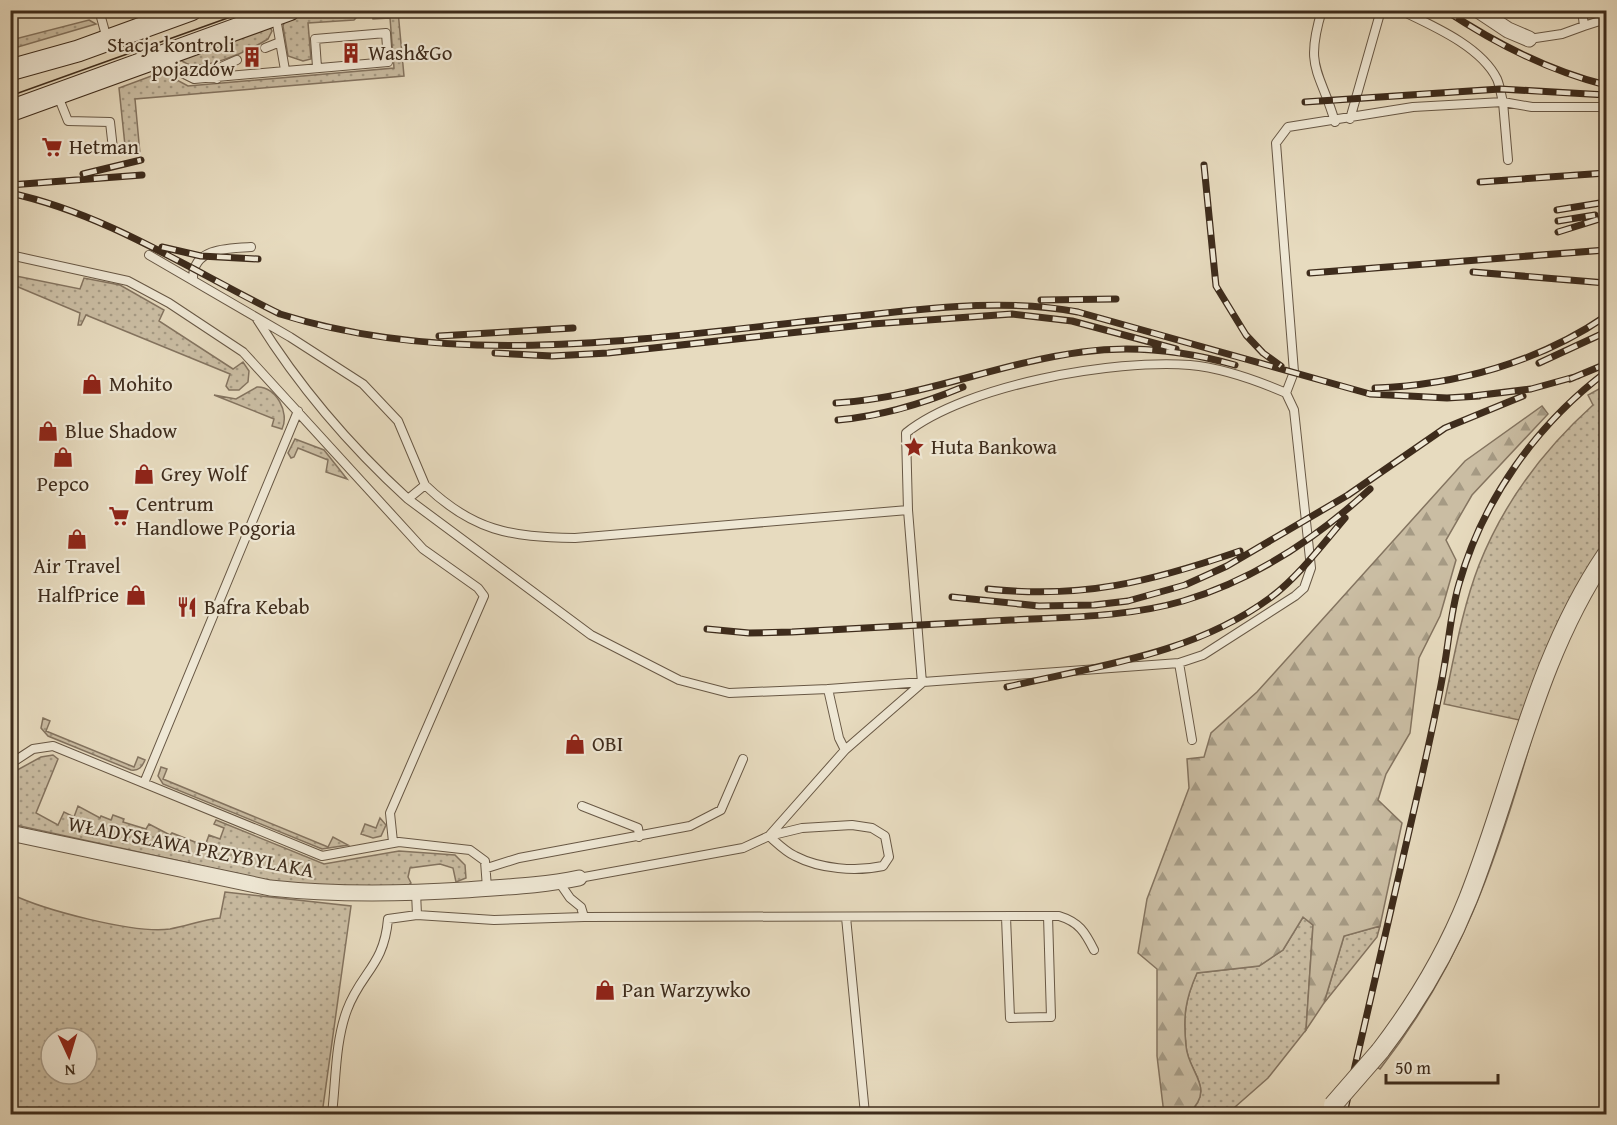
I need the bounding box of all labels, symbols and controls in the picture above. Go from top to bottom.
place label: Stacja kontroli pojazdów [107,29,235,84]
place label: Wash&Go [368,37,452,68]
building icon: Wash&Go [339,41,363,65]
building icon: Stacja kontroli pojazdów [240,45,264,69]
place label: Hetman [69,131,139,162]
supermarket icon: Hetman [40,135,64,159]
place label: Mohito [109,368,173,399]
shop icon: Mohito [80,372,104,396]
place label: Blue Shadow [65,415,177,446]
shop icon: Blue Shadow [36,419,60,443]
place label: Huta Bankowa [931,431,1057,462]
place icon: Huta Bankowa [902,435,926,459]
shop icon: Pepco [51,445,75,469]
place label: Grey Wolf [161,458,249,489]
shop icon: Grey Wolf [132,462,156,486]
place label: Pepco [37,468,89,499]
place label: Centrum Handlowe Pogoria [136,488,296,543]
supermarket icon: Centrum Handlowe Pogoria [107,504,131,528]
shop icon: Air Travel [65,527,89,551]
place label: Air Travel [33,550,121,581]
place label: HalfPrice [38,579,119,610]
shop icon: HalfPrice [124,583,148,607]
place label: Bafra Kebab [204,591,310,622]
restaurant icon: Bafra Kebab [175,595,199,619]
place label: OBI [592,728,623,759]
shop icon: OBI [563,732,587,756]
street label: WŁADYSŁAWA PRZYBYLAKA [65,807,317,886]
place label: Pan Warzywko [622,974,751,1005]
shop icon: Pan Warzywko [593,978,617,1002]
north arrow [39,1026,99,1086]
scale bar [1386,1047,1498,1085]
text: 50 m [1395,1054,1431,1081]
text: N [64,1059,76,1083]

